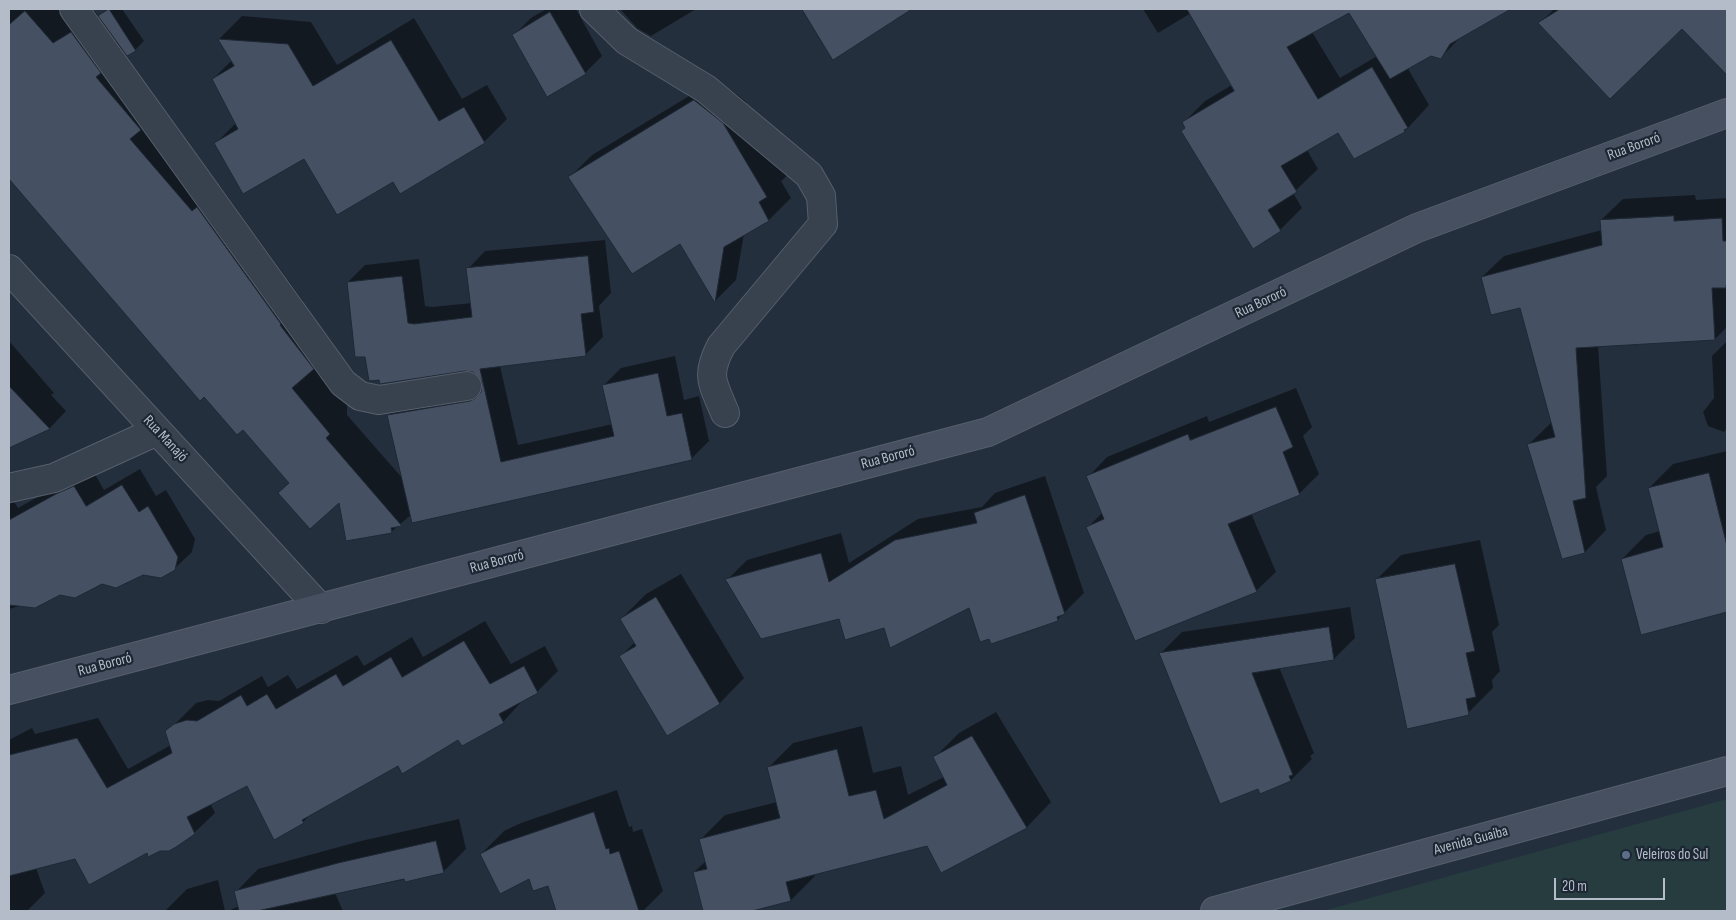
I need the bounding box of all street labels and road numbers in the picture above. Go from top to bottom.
street label: Rua Bororó [1605,129,1663,165]
street label: Rua Bororó [1232,283,1290,323]
street label: Rua Manajó [139,412,191,466]
street label: Rua Bororó [859,442,917,474]
street label: Rua Bororó [468,546,526,578]
street label: Rua Bororó [76,649,134,681]
street label: Avenida Guaíba [1432,822,1510,860]

